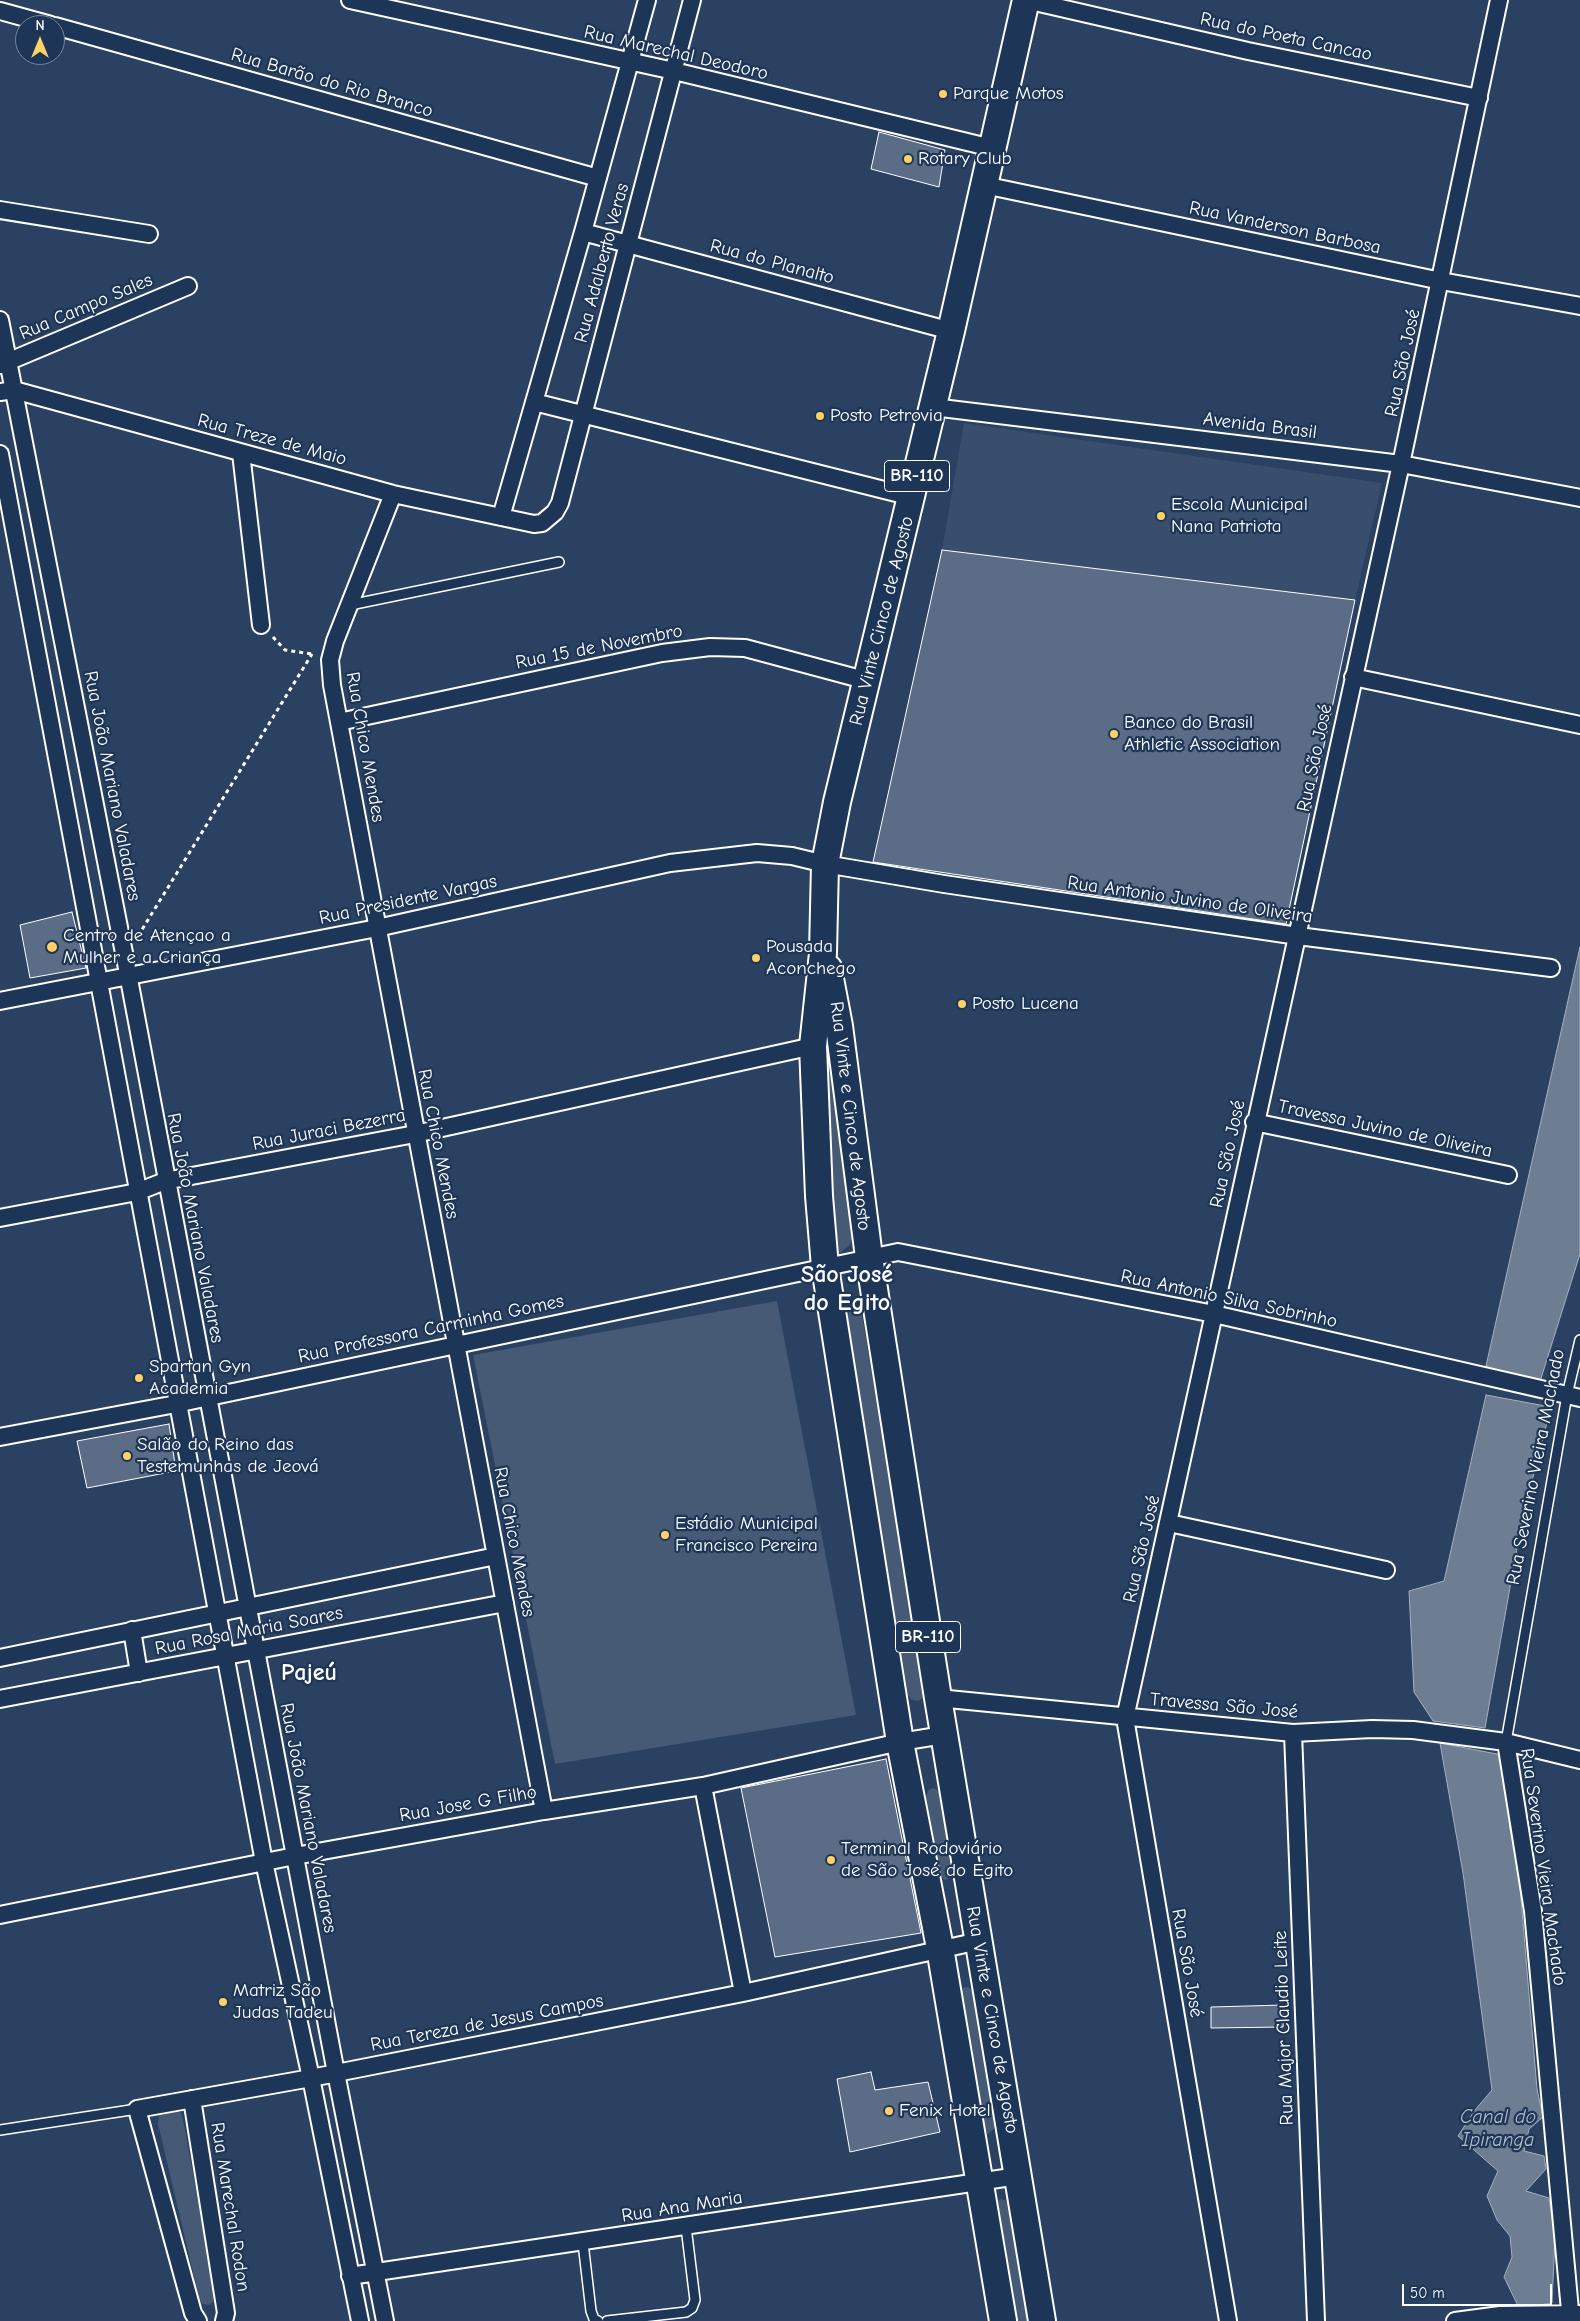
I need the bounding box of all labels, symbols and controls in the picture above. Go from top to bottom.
street label: Rua do Poeta Cancao [1198,8,1374,66]
north arrow [15,15,65,65]
text: N [35,17,45,34]
street label: Rua Marechal Deodoro [582,21,770,85]
street label: Rua Barão do Rio Branco [228,43,436,123]
place label: Parque Motos [953,83,1064,105]
marker: Parque Motos [937,88,949,100]
place label: Rotary Club [918,148,1012,170]
marker: Rotary Club [902,153,914,165]
street label: Rua Adalberto Veras [570,181,634,345]
street label: Rua Vanderson Barbosa [1187,197,1383,259]
street label: Rua do Planalto [707,234,837,290]
street label: Rua Campo Sales [16,269,156,345]
street label: Rua São José [1380,307,1426,419]
place label: Posto Petrovia [830,405,943,427]
street label: Avenida Brasil [1202,408,1318,444]
street label: Rua Treze de Maio [195,409,349,471]
marker: Posto Petrovia [814,410,826,422]
road number: BR-110 [884,461,950,492]
place label: Escola Municipal Nana Patriota [1171,494,1308,538]
marker: Escola Municipal Nana Patriota [1155,510,1167,522]
street label: Rua Vinte Cinco de Agosto [845,514,919,728]
street label: Rua 15 de Novembro [513,620,685,674]
street label: Rua João Mariano Valadares [79,669,145,903]
street label: Rua Chico Mendes [341,670,389,824]
street label: Rua São José [1292,702,1338,814]
place label: Banco do Brasil Athletic Association [1124,712,1280,756]
marker: Banco do Brasil Athletic Association [1108,728,1120,740]
street label: Rua Presidente Vargas [317,870,499,930]
street label: Rua Antonio Juvino de Oliveira [1066,871,1314,929]
place label: Centro de Atençao a Mulher e a Criança [63,925,231,969]
place label: Pousada Aconchego [766,936,856,980]
marker: Centro de Atençao a Mulher e a Criança [45,940,59,954]
marker: Pousada Aconchego [750,952,762,964]
place label: Posto Lucena [972,993,1079,1015]
marker: Posto Lucena [956,998,968,1010]
street label: Rua Vinte e Cinco de Agosto [825,1000,875,1232]
street label: Rua Chico Mendes [412,1067,464,1221]
street label: Travessa Juvino de Oliveira [1276,1095,1494,1163]
street label: Rua São José [1205,1098,1251,1210]
street label: Rua Juraci Bezerra [250,1104,408,1156]
street label: Rua João Mariano Valadares [162,1111,228,1345]
district label: São José do Egito [801,1261,893,1317]
street label: Rua Antonio Silva Sobrinho [1119,1265,1339,1333]
street label: Rua Professora Carminha Gomes [296,1290,566,1368]
street label: Rua Severino Vieira Machado [1502,1347,1570,1587]
place label: Spartan Gyn Academia [149,1356,251,1400]
marker: Spartan Gyn Academia [133,1372,145,1384]
place label: Salão do Reino das Testemunhas de Jeová [137,1434,319,1478]
marker: Salão do Reino das Testemunhas de Jeová [121,1450,133,1462]
street label: Rua Chico Mendes [488,1465,540,1619]
street label: Rua São José [1119,1493,1165,1605]
place label: Estádio Municipal Francisco Pereira [675,1513,818,1557]
marker: Estádio Municipal Francisco Pereira [659,1529,671,1541]
street label: Rua Rosa Maria Soares [153,1602,345,1660]
road number: BR-110 [896,1621,960,1652]
district label: Pajeú [281,1659,337,1687]
street label: Travessa São José [1149,1688,1299,1724]
street label: Rua João Mariano Valadares [275,1701,341,1935]
street label: Rua Severino Vieira Machado [1515,1747,1571,1987]
street label: Rua Jose G Filho [398,1781,538,1827]
place label: Terminal Rodoviário de São José do Egito [841,1838,1013,1882]
marker: Terminal Rodoviário de São José do Egito [825,1854,837,1866]
street label: Rua Vinte e Cinco de Agosto [961,1904,1023,2136]
street label: Rua São José [1166,1907,1208,2019]
street label: Rua Major Claudio Leite [1269,1930,1299,2126]
place label: Matriz São Judas Tadeu [233,1980,333,2024]
street label: Rua Tereza de Jesus Campos [369,1989,605,2057]
marker: Matriz São Judas Tadeu [217,1996,229,2008]
place label: Fenix Hotel [899,2100,991,2122]
marker: Fenix Hotel [883,2105,895,2117]
water label: Canal do Ipiranga [1460,2105,1536,2152]
street label: Rua Marechal Rodon [205,2121,255,2293]
street label: Rua Ana Maria [620,2186,744,2228]
scale bar [1405,2274,1555,2306]
text: 50 m [1410,2284,1445,2302]

